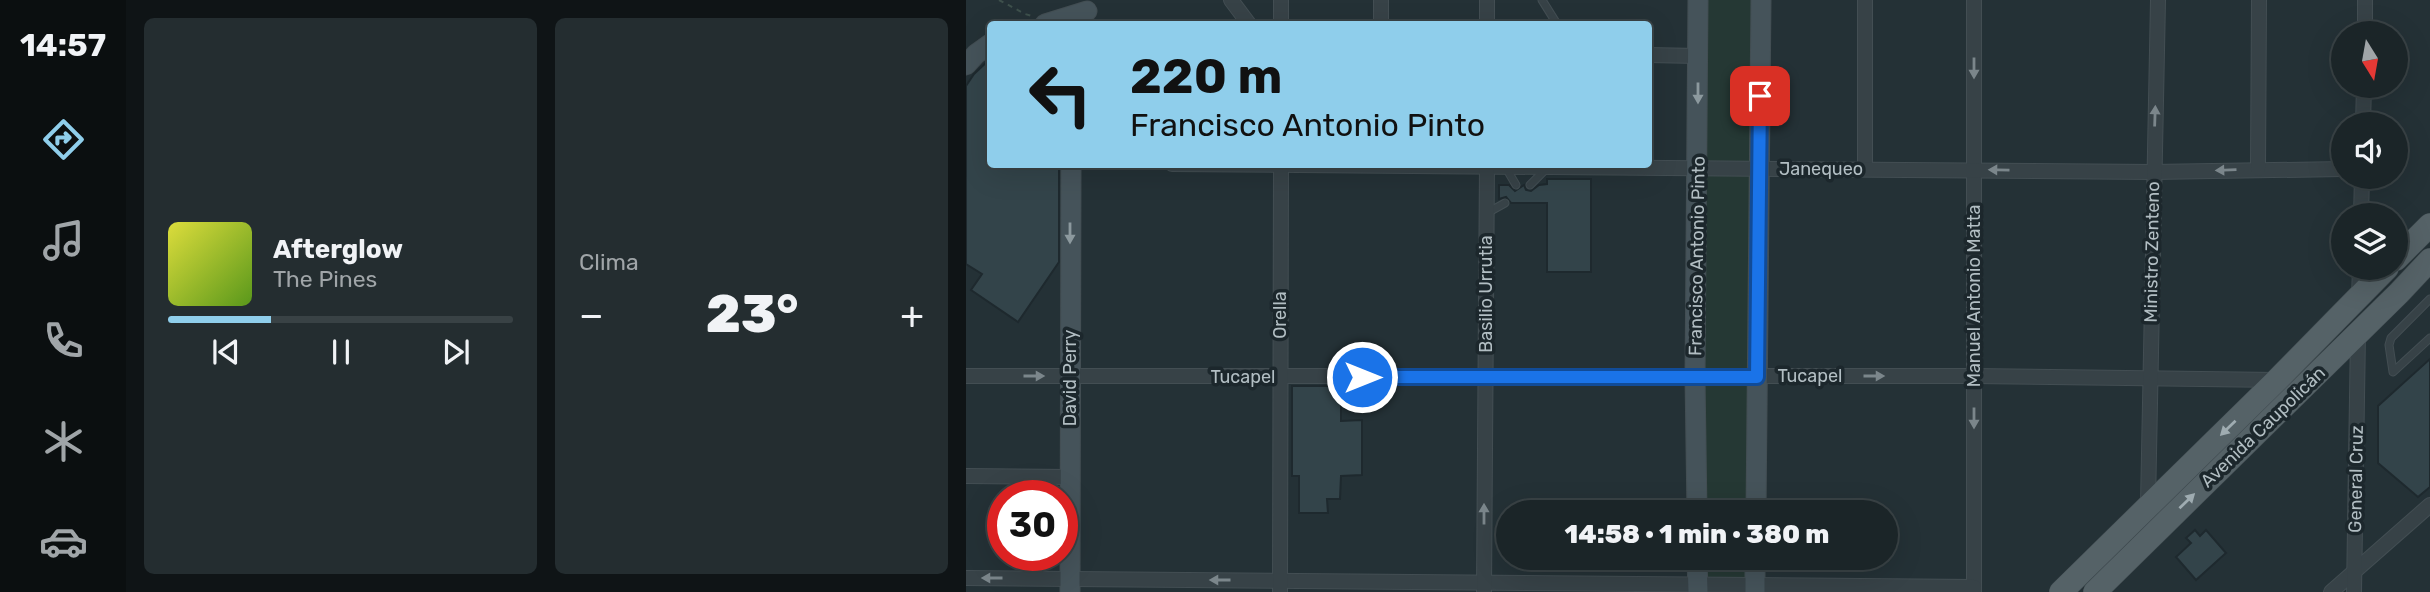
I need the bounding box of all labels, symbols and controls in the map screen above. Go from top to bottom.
north arrow [2331,21,2408,98]
map controls [2331,21,2408,280]
text: 14:57 [20,26,106,64]
text: 220 m [1130,47,1282,105]
icon: left [1015,49,1106,140]
one-way arrow [1968,57,1980,79]
pin [1730,66,1790,126]
icon: arrive [1741,77,1779,115]
one-way arrow [1692,82,1704,104]
one-way arrow [2149,104,2161,126]
text: Francisco Antonio Pinto [1130,106,1485,144]
button: sound [2331,112,2408,189]
icon: directions [39,115,88,164]
street label: Francisco Antonio Pinto [1684,156,1710,356]
street label: Janequeo [1779,158,1863,180]
one-way arrow [1987,164,2009,175]
one-way arrow [2215,165,2237,176]
street label: Ministro Zenteno [2140,181,2164,323]
button: layers [2331,203,2408,280]
street label: Manuel Antonio Matta [1963,205,1985,387]
icon: music [39,216,88,265]
one-way arrow [1064,222,1076,244]
text: Afterglow [273,234,403,265]
street label: Basilio Urrutia [1475,235,1497,353]
text: Clima [579,248,639,276]
text: The Pines [273,265,377,293]
text: 23° [706,283,798,345]
street label: Orella [1269,291,1291,339]
text: − [579,292,604,338]
text: + [900,292,924,338]
icon: phone [39,316,88,365]
street label: David Perry [1059,330,1081,426]
icon: previous [207,333,245,371]
icon: pause [322,333,360,371]
icon: next [437,333,475,371]
position arrow [1325,340,1399,414]
street label: Avenida Caupolicán [2196,362,2330,492]
street label: Tucapel [1778,365,1842,387]
street label: Tucapel [1211,366,1275,388]
one-way arrow [1863,370,1885,382]
one-way arrow [1023,371,1045,382]
one-way arrow [1968,407,1980,429]
icon: climate [39,417,88,466]
one-way arrow [2219,419,2236,436]
street label: General Cruz [2344,425,2368,533]
speed limit sign: 30 [987,480,1078,571]
one-way arrow [2178,494,2195,510]
one-way arrow [1479,502,1490,524]
icon: car [39,517,88,566]
text: 14:58 · 1 min · 380 m [1565,519,1829,550]
one-way arrow [981,572,1003,584]
one-way arrow [1209,574,1231,586]

